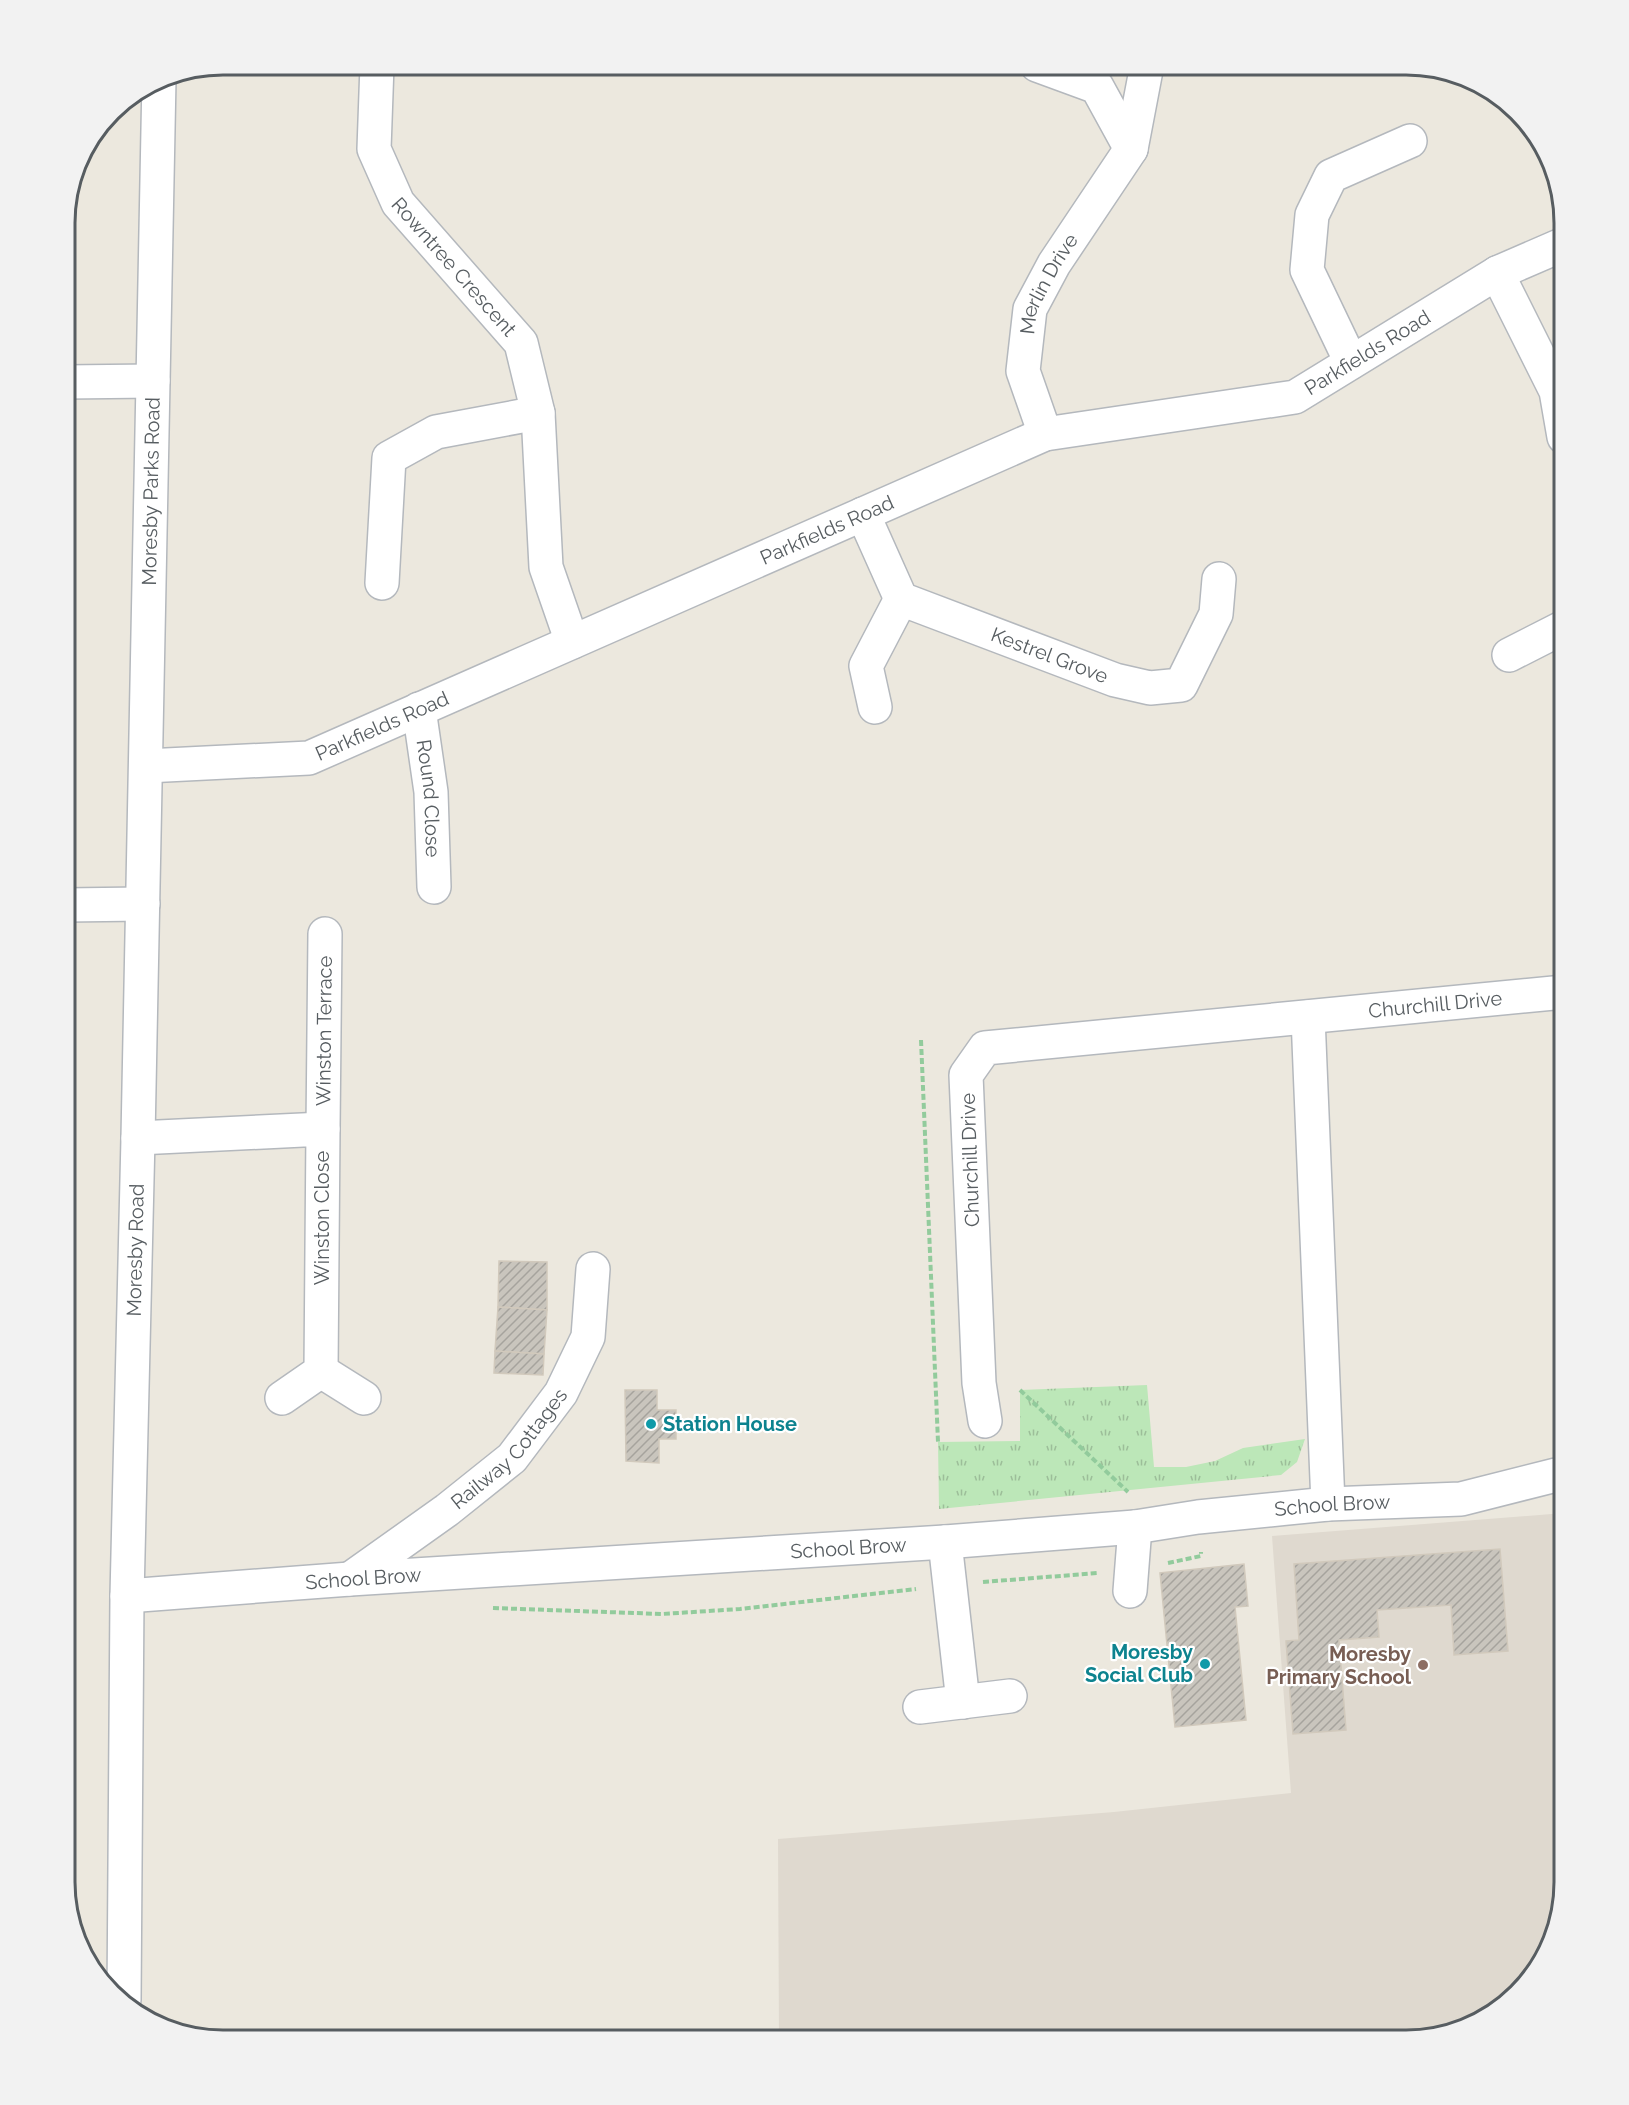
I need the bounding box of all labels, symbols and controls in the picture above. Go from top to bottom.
street label: Rowntree Crescent [387,192,522,341]
street label: Merlin Drive [1015,229,1083,336]
street label: Parkfields Road [1300,305,1435,400]
street label: Moresby Parks Road [137,397,165,586]
street label: Parkfields Road [756,490,897,570]
street label: Kestrel Grove [988,622,1112,688]
street label: Parkfields Road [312,686,453,766]
street label: Round Close [412,738,445,858]
street label: Winston Terrace [311,955,337,1106]
street label: Churchill Drive [1367,986,1503,1023]
street label: Churchill Drive [956,1092,984,1227]
street label: Winston Close [310,1151,334,1285]
street label: Moresby Road [122,1183,149,1317]
street label: Railway Cottages [446,1384,572,1514]
place label: Station House [663,1412,797,1436]
marker: Station House [644,1417,658,1431]
street label: School Brow [1273,1490,1391,1521]
street label: School Brow [790,1532,907,1564]
street label: School Brow [304,1563,422,1594]
place label: Moresby Social Club [1085,1640,1193,1687]
place label: Moresby Primary School [1266,1642,1412,1689]
marker: Moresby Social Club [1198,1657,1212,1671]
marker: Moresby Primary School [1416,1658,1430,1672]

